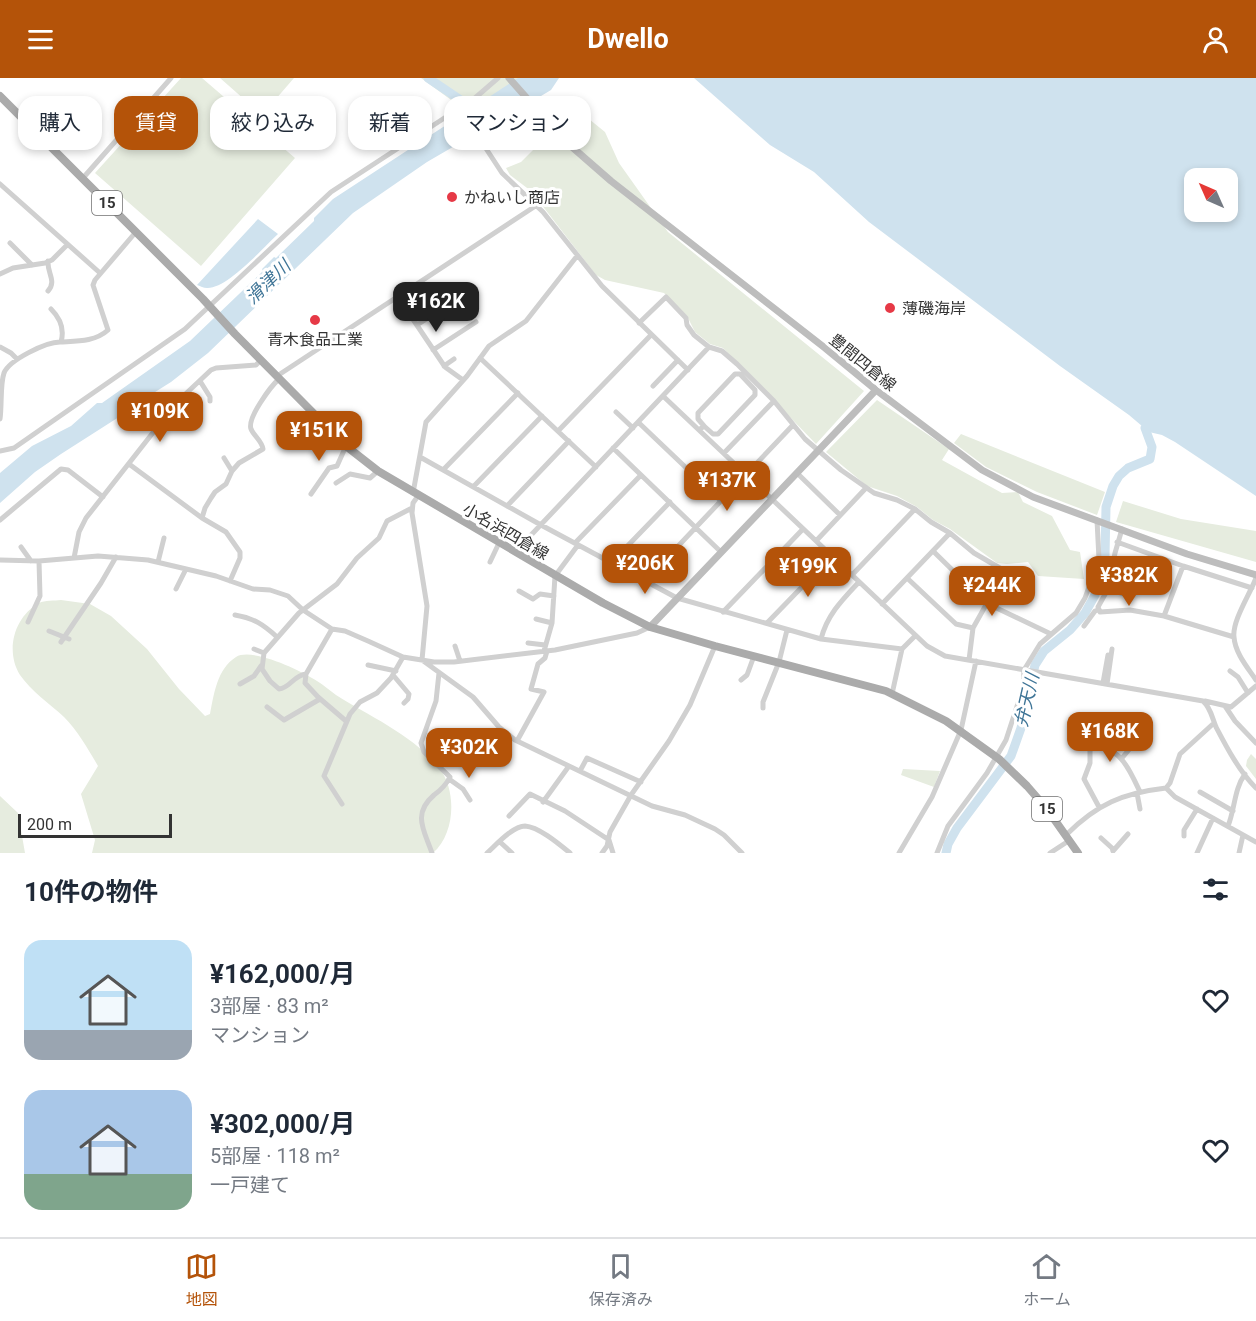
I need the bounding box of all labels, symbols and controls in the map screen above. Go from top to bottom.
icon: menu [24,23,57,56]
text: Dwello [587,23,669,55]
icon: person [1199,23,1232,56]
chip: 購入 [18,96,102,150]
chip: 賃貸 [114,96,198,150]
chip: 絞り込み [210,96,336,150]
chip: 新着 [348,96,432,150]
chip: マンション [444,96,591,150]
north arrow [1184,168,1238,222]
map controls [1184,168,1238,222]
place label: かねいし商店 [464,188,560,207]
marker: かねいし商店 [445,190,459,204]
road number: 15 [92,191,122,215]
water label: 滑津川 [241,254,296,308]
pin: ¥162K [394,282,478,333]
text: ¥162K [407,289,465,313]
place label: 薄磯海岸 [902,299,966,318]
marker: 薄磯海岸 [883,301,897,315]
marker: 青木食品工業 [308,313,322,327]
place label: 青木食品工業 [267,330,363,349]
street label: 豊間四倉線 [826,330,900,395]
pin: ¥109K [118,392,202,443]
text: ¥109K [131,399,189,423]
pin: ¥151K [277,411,361,462]
text: ¥151K [290,418,348,442]
pin: ¥137K [685,461,769,512]
text: ¥137K [698,468,756,492]
street label: 小名浜四倉線 [459,499,552,564]
pin: ¥206K [603,544,687,595]
pin: ¥199K [766,547,850,598]
text: ¥206K [616,551,674,575]
text: ¥199K [779,554,837,578]
pin: ¥382K [1087,556,1171,607]
text: ¥382K [1100,563,1158,587]
pin: ¥244K [950,566,1034,617]
text: ¥244K [963,573,1021,597]
water label: 弁天川 [1010,669,1043,729]
pin: ¥168K [1068,712,1152,763]
text: ¥168K [1081,719,1139,743]
pin: ¥302K [427,728,511,779]
text: ¥302K [440,735,498,759]
road number: 15 [1032,797,1062,821]
scale bar [18,811,172,838]
text: 200 m [27,815,72,834]
icon: filters [1199,873,1232,906]
text: 10件の物件 [24,877,158,907]
text: ¥162,000/月 [210,959,356,989]
icon: home [72,964,144,1036]
icon: heart [1199,984,1232,1017]
text: 3部屋 · 83 m² [210,994,329,1018]
text: マンション [210,1023,310,1047]
text: ¥302,000/月 [210,1109,356,1139]
icon: home [72,1114,144,1186]
icon: heart [1199,1134,1232,1167]
text: 5部屋 · 118 m² [210,1144,340,1168]
text: 一戸建て [210,1173,290,1197]
tab: 地図 [185,1250,218,1310]
tab: 保存済み [589,1250,653,1310]
tab: ホーム [1023,1250,1071,1310]

